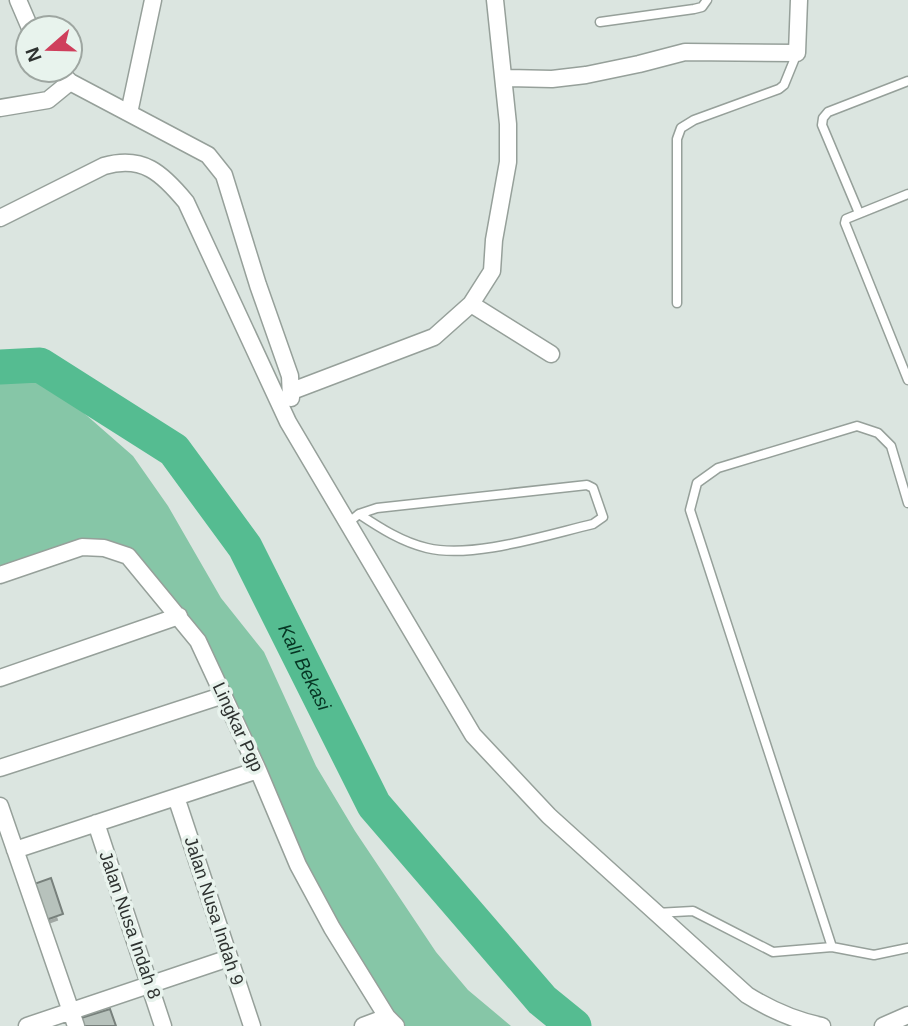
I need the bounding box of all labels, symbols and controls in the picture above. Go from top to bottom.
north arrow [14,14,84,84]
text: N [21,45,46,65]
water label: Kali Bekasi [274,620,335,715]
street label: Lingkar Pgp [209,679,267,775]
street label: Jalan Nusa Indah 9 [181,834,247,988]
street label: Jalan Nusa Indah 8 [95,848,165,1002]

